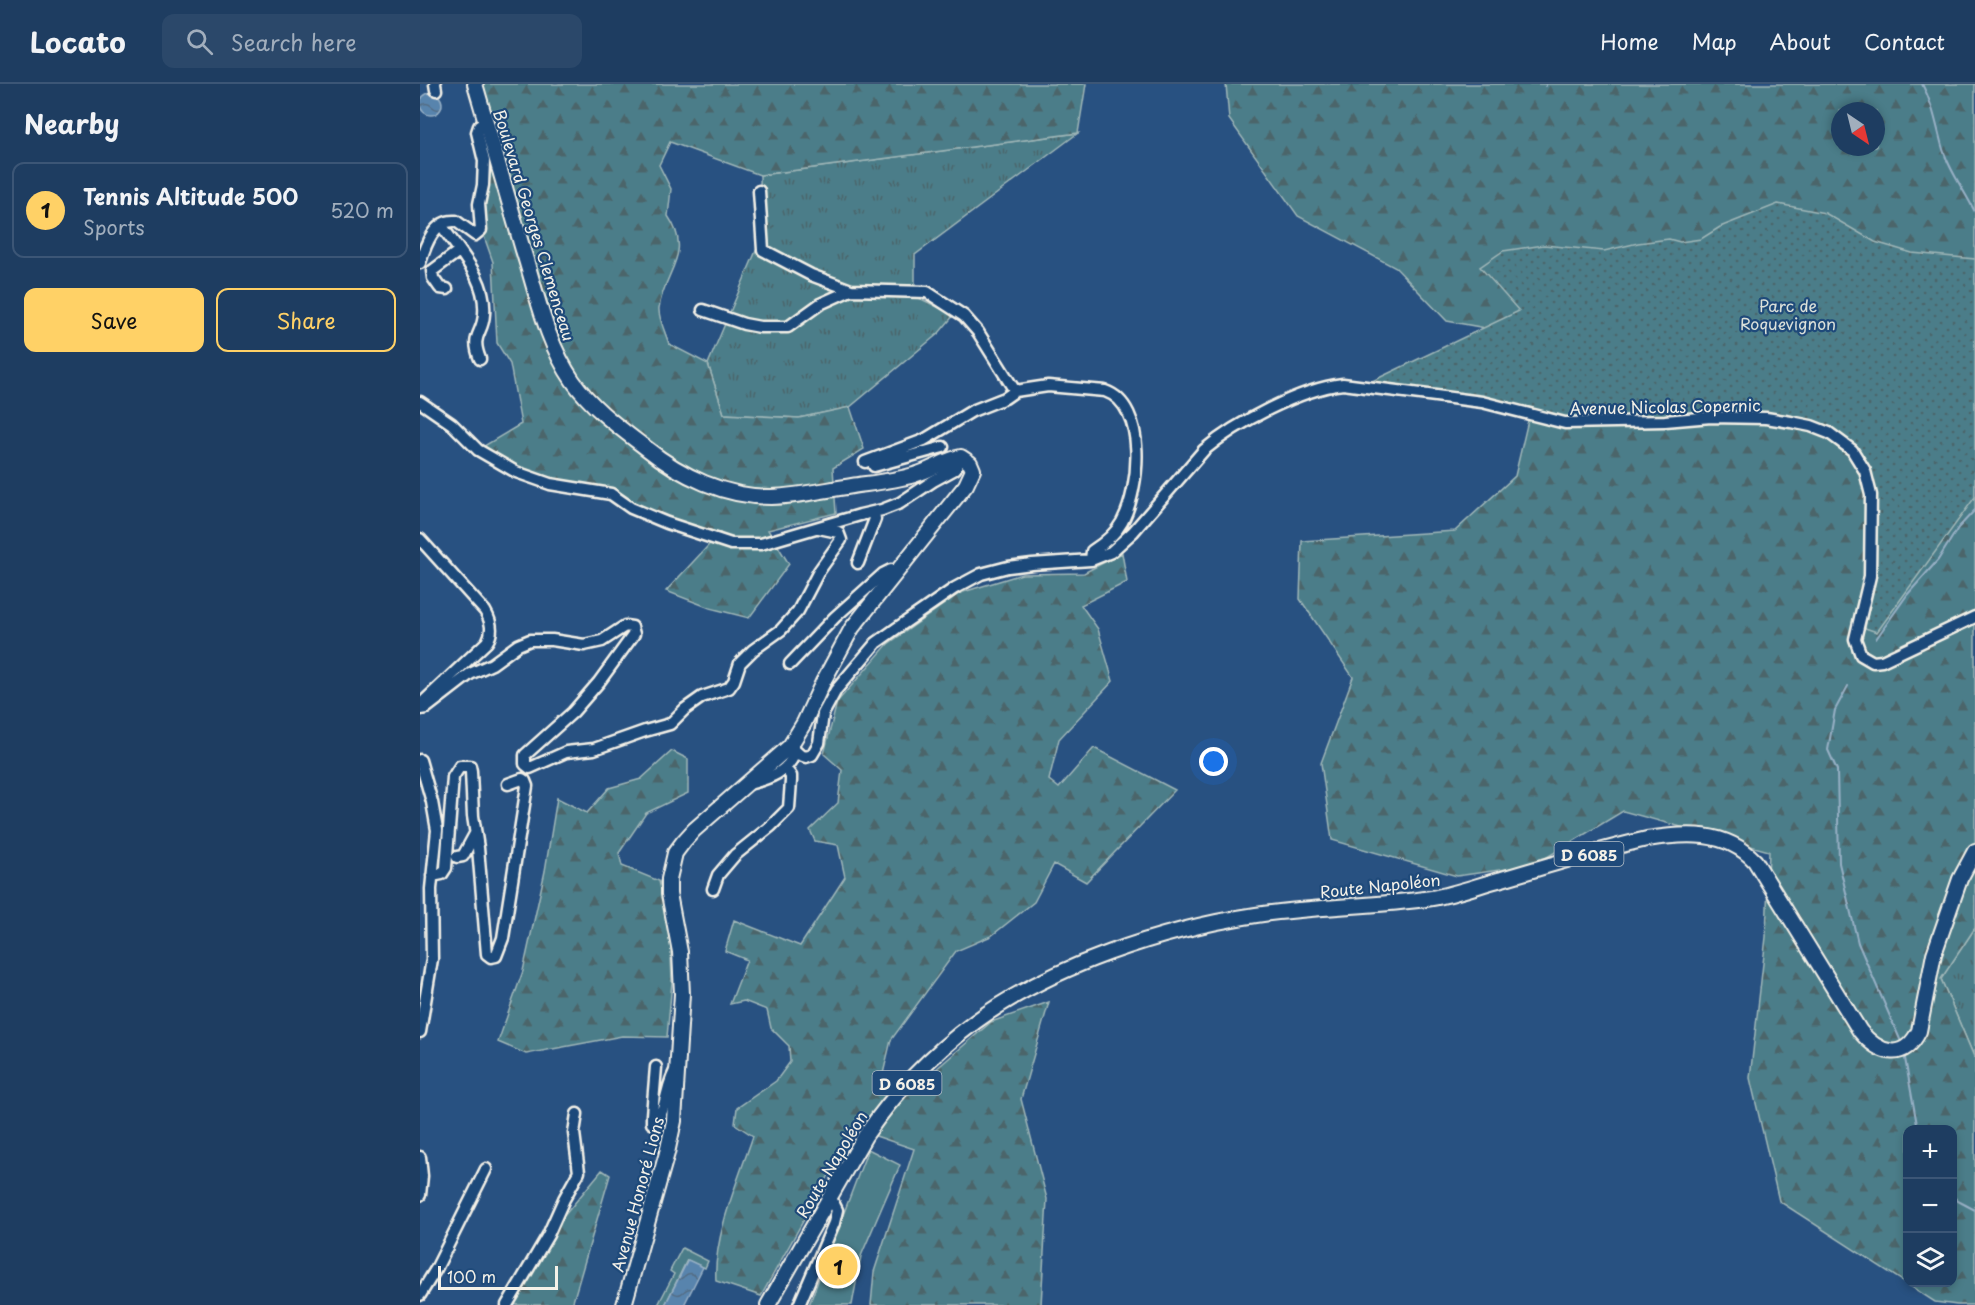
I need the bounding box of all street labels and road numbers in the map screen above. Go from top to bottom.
street label: Boulevard Georges Clemenceau [488,106,582,344]
street label: Avenue Nicolas Copernic [1569,392,1761,420]
road number: D 6085 [1554,842,1624,866]
street label: Route Napoléon [1319,867,1441,903]
road number: D 6085 [872,1071,942,1095]
street label: Route Napoléon [790,1106,872,1222]
street label: Avenue Honoré Lions [605,1114,669,1274]

